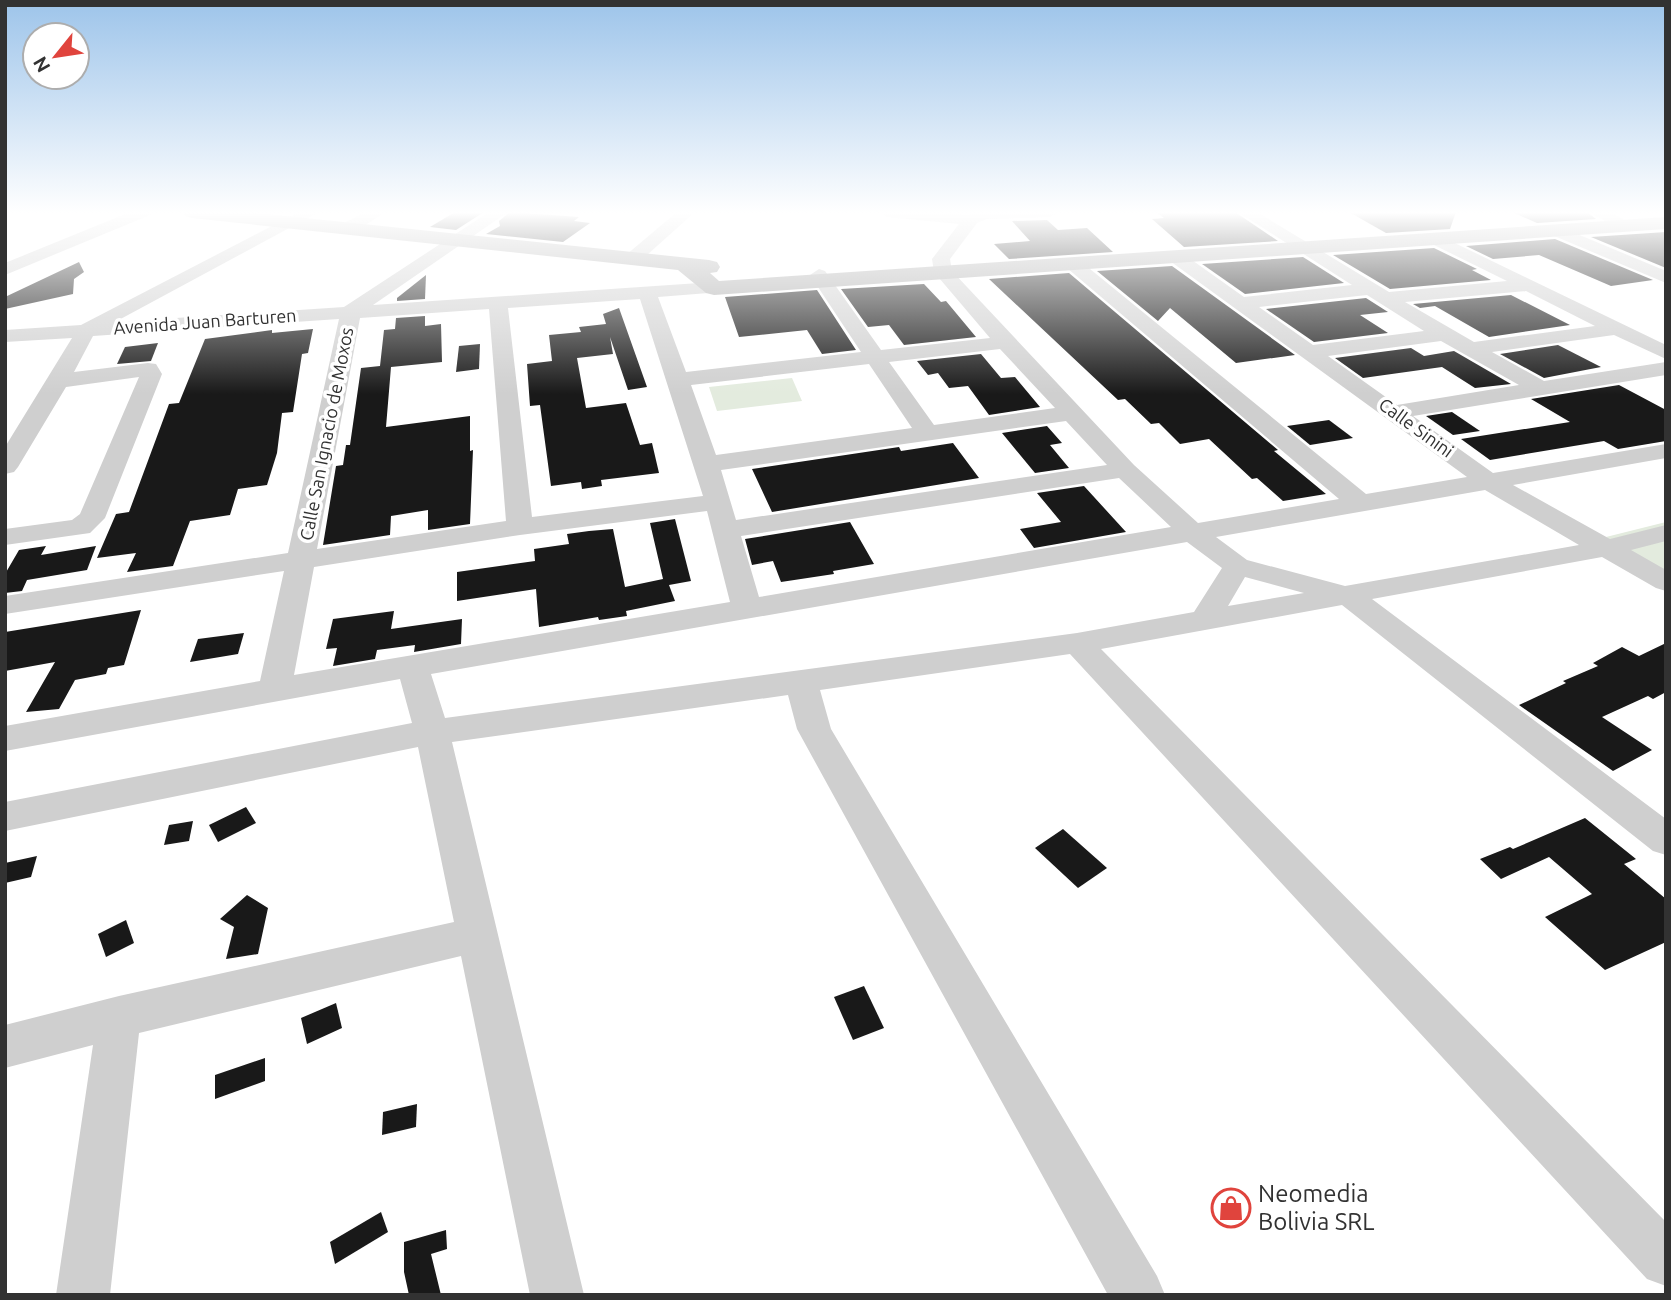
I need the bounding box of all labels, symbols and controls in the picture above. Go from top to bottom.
north arrow [21,21,91,91]
text: N [28,53,54,76]
street label: Avenida Juan Barturen [113,305,297,337]
street label: Calle San Ignacio de Moxos [296,325,357,542]
street label: Calle Sinini [1376,394,1458,461]
place label: Neomedia Bolivia SRL [1258,1180,1375,1235]
shop icon: Neomedia Bolivia SRL [1210,1187,1252,1229]

